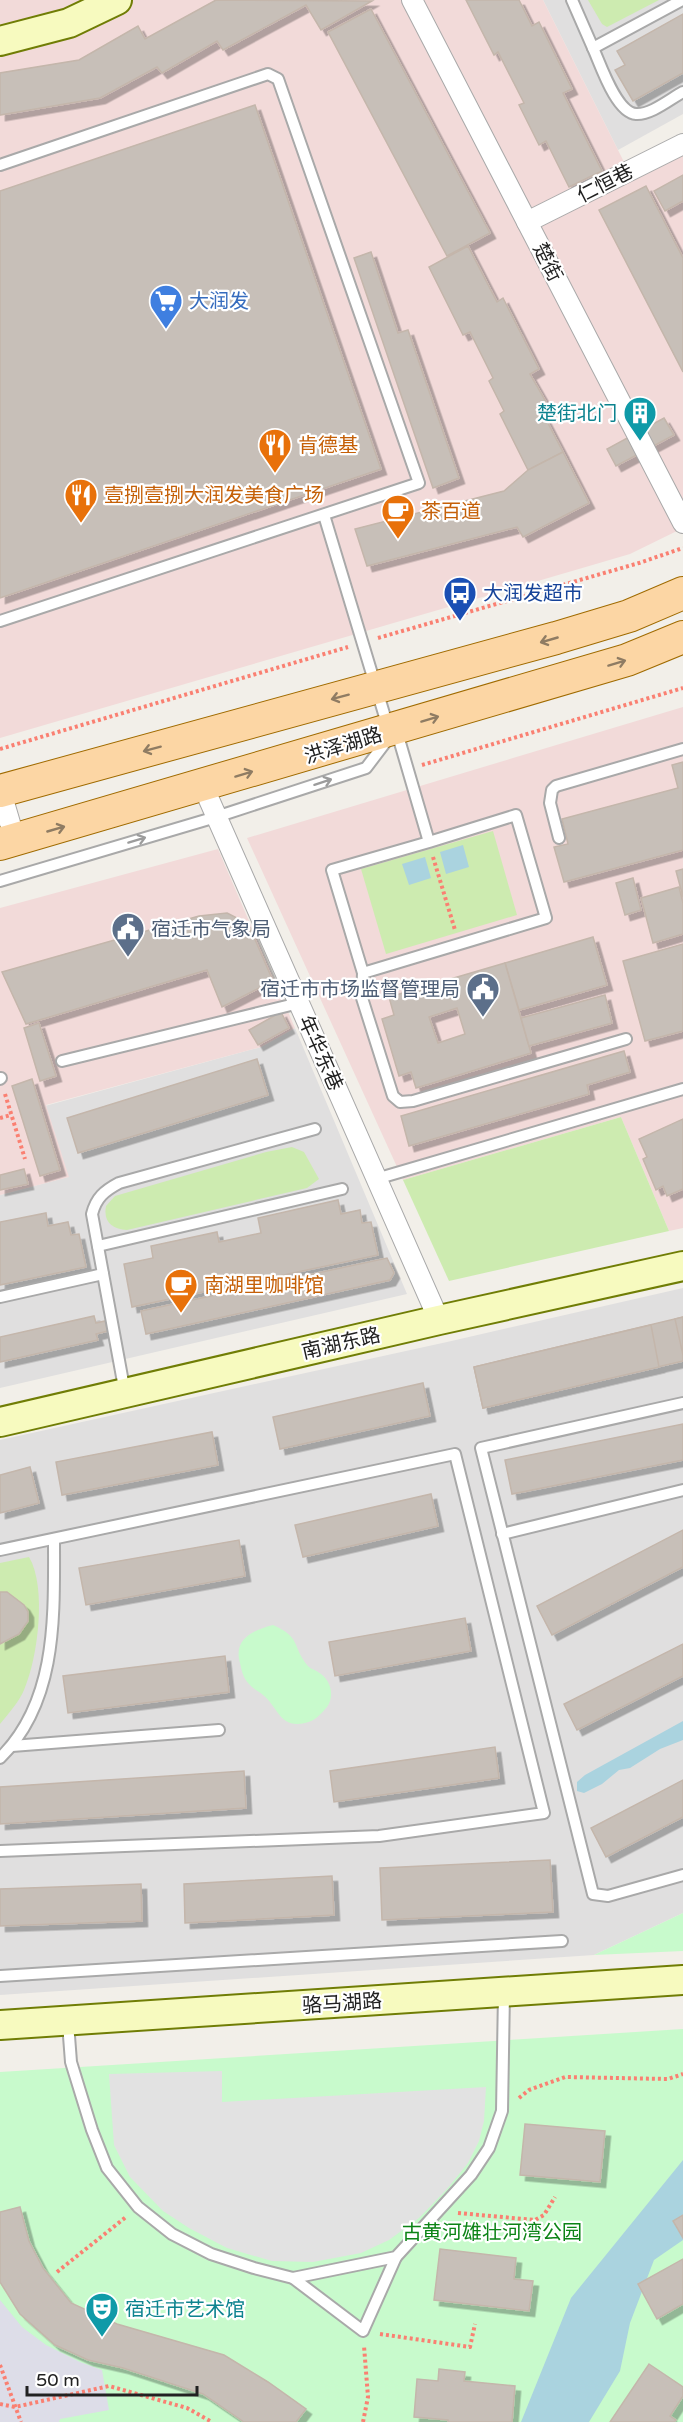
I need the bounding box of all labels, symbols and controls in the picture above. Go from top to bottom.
street label: 仁恒巷 [573,160,638,208]
street label: 楚街 [527,239,567,286]
supermarket icon: 大润发 [148,283,184,330]
place label: 大润发 [189,290,249,314]
building icon: 楚街北门 [622,395,658,442]
place label: 楚街北门 [537,402,617,426]
restaurant icon: 肯德基 [257,427,293,474]
place label: 肯德基 [298,434,358,458]
restaurant icon: 壹捌壹捌大润发美食广场 [63,477,99,524]
place label: 壹捌壹捌大润发美食广场 [104,484,324,508]
cafe icon: 茶百道 [380,493,416,540]
place label: 茶百道 [421,500,481,524]
bus stop icon: 大润发超市 [442,575,478,622]
place label: 大润发超市 [483,582,583,606]
one-way arrow [540,635,559,646]
one-way arrow [607,657,626,668]
one-way arrow [331,692,350,704]
one-way arrow [421,713,440,724]
street label: 洪泽湖路 [302,723,385,769]
one-way arrow [143,744,162,755]
one-way arrow [234,768,253,779]
one-way arrow [313,776,332,787]
one-way arrow [46,822,65,834]
one-way arrow [127,834,146,845]
public building icon: 宿迁市气象局 [110,911,146,958]
place label: 宿迁市气象局 [151,918,271,942]
public building icon: 宿迁市市场监督管理局 [465,971,501,1018]
place label: 宿迁市市场监督管理局 [260,978,460,1002]
street label: 年华东巷 [293,1012,347,1095]
cafe icon: 南湖里咖啡馆 [163,1267,199,1314]
place label: 南湖里咖啡馆 [204,1274,324,1298]
street label: 南湖东路 [300,1323,383,1365]
street label: 骆马湖路 [301,1989,383,2019]
park label: 古黄河雄壮河湾公园 [402,2221,582,2245]
theatre icon: 宿迁市艺术馆 [84,2291,120,2338]
place label: 宿迁市艺术馆 [125,2298,245,2322]
scale bar [27,2359,196,2397]
text: 50 m [36,2369,80,2391]

